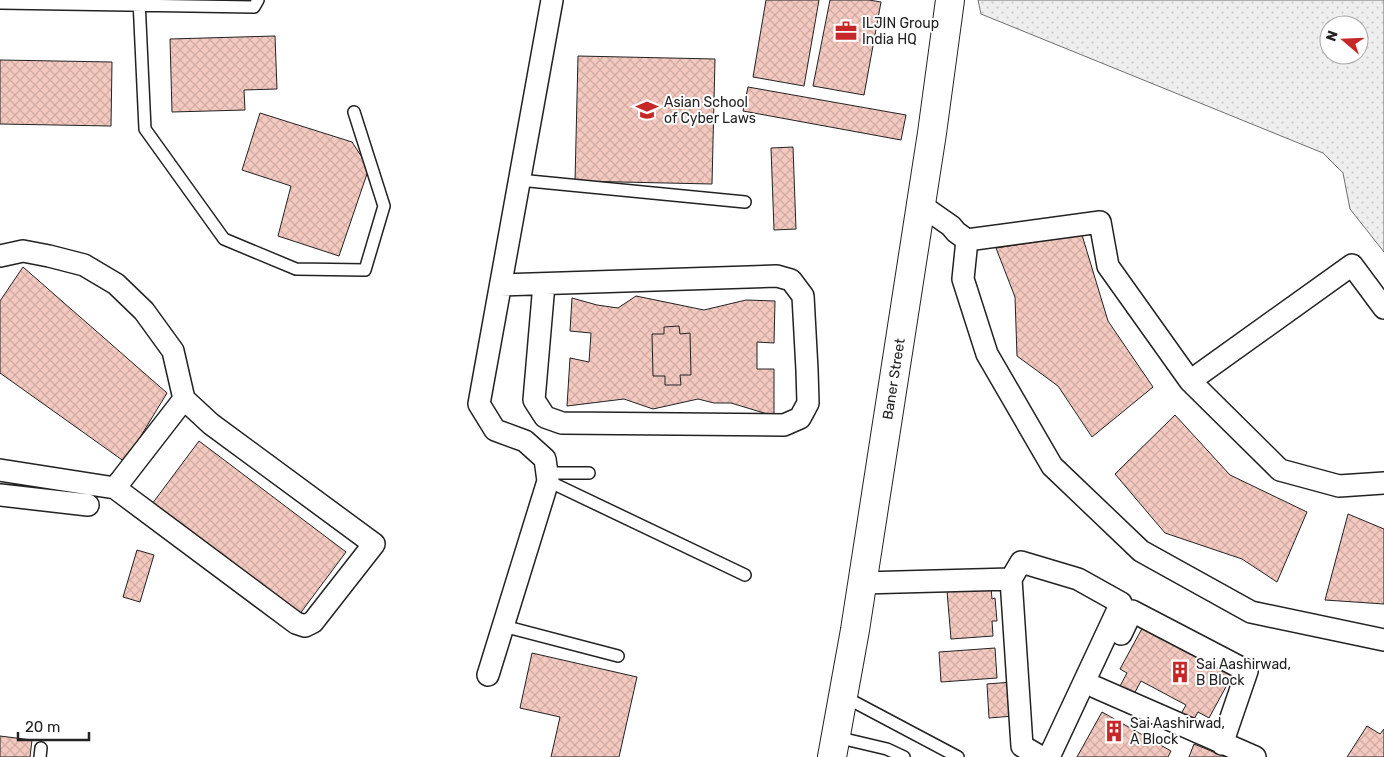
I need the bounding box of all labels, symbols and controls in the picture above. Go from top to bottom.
place label: ILJIN Group India HQ [862,15,939,48]
north arrow [1319,15,1369,65]
office icon: ILJIN Group India HQ [833,18,859,44]
text: N [1323,28,1342,43]
place label: Asian School of Cyber Laws [664,94,756,127]
school or university icon: Asian School of Cyber Laws [634,97,660,123]
street label: Baner Street [879,337,909,421]
place label: Sai Aashirwad, B Block [1196,656,1291,689]
building icon: Sai Aashirwad, B Block [1167,659,1193,685]
scale bar [18,710,89,742]
place label: Sai Aashirwad, A Block [1130,715,1225,748]
text: 20 m [25,718,60,736]
building icon: Sai Aashirwad, A Block [1101,718,1127,744]

